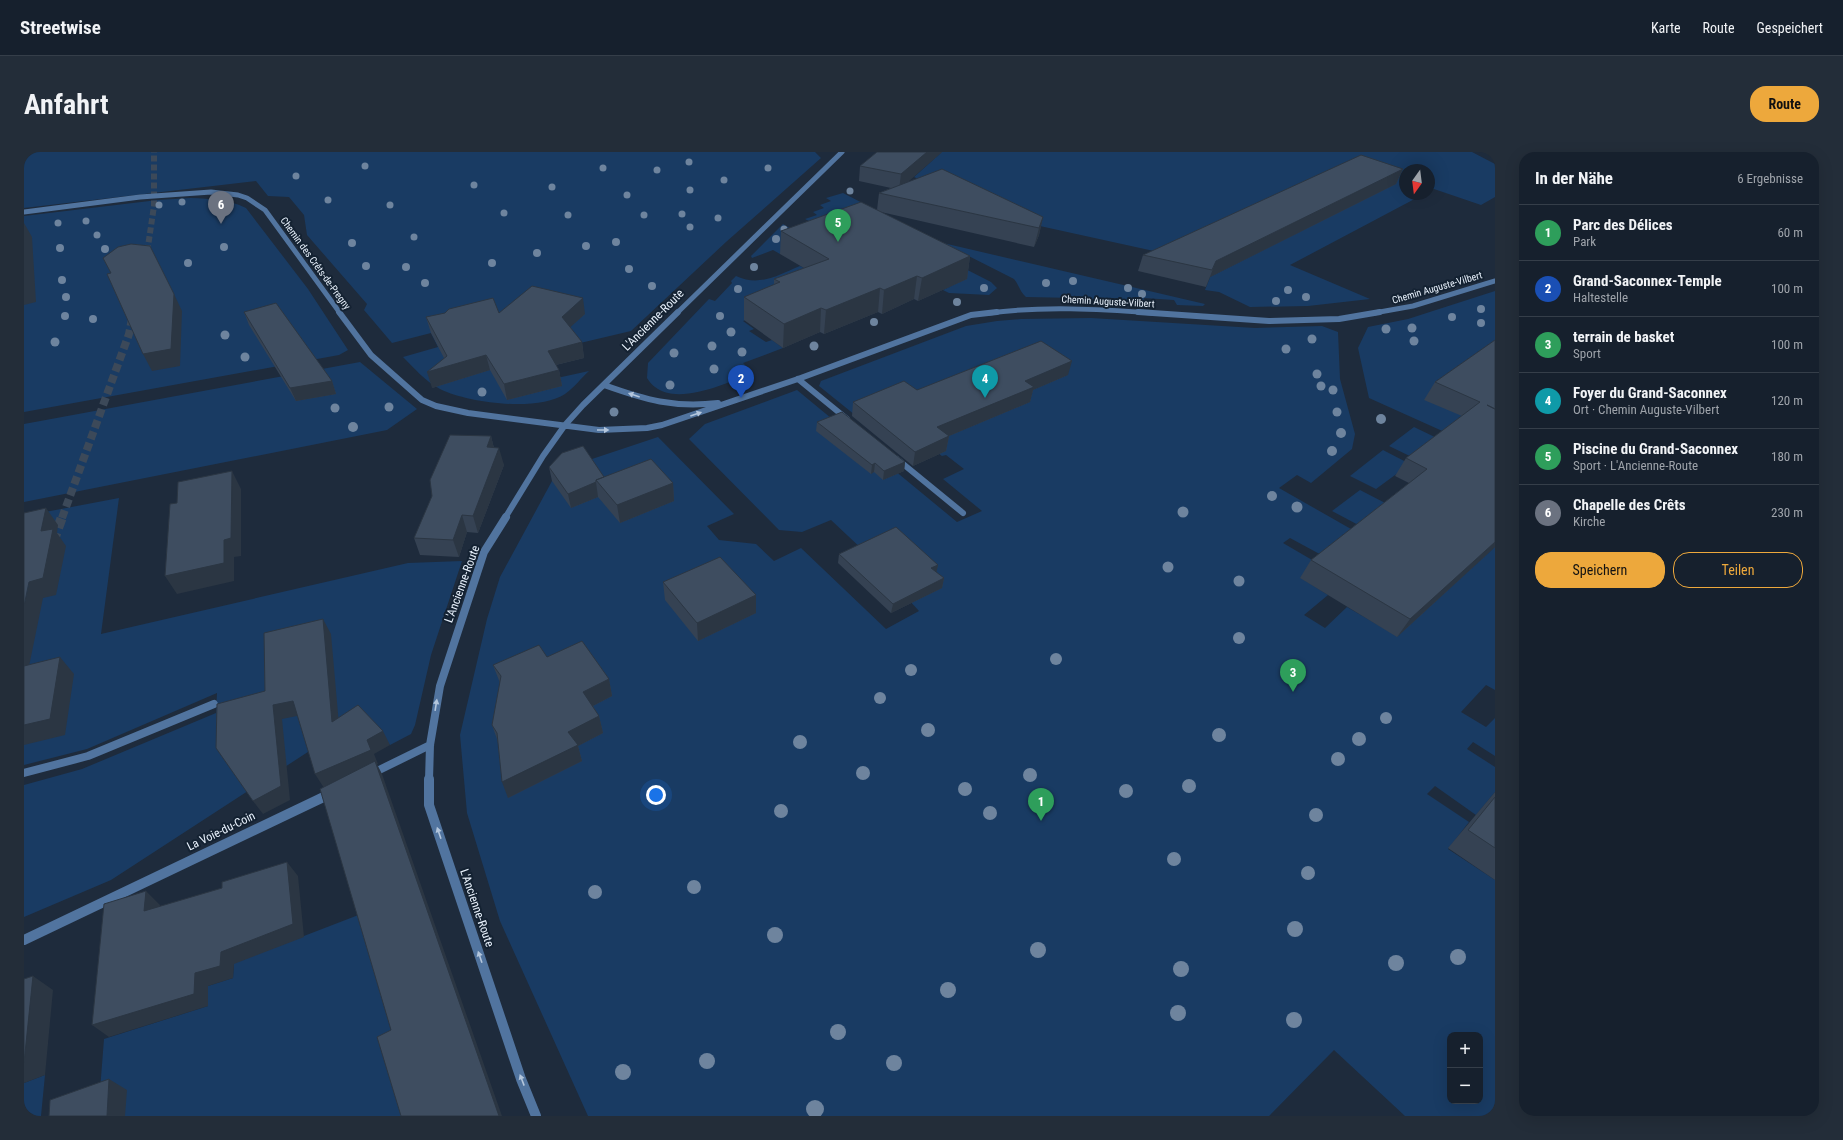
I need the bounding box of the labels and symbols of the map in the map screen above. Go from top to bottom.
north arrow [1399,164,1435,200]
pin: 6 [208,191,234,224]
pin: 5 [825,209,851,242]
street label: Chemin des Crêts-de-Pregny [278,215,353,312]
street label: Chemin Auguste-Vilbert [1391,269,1483,306]
street label: L'Ancienne-Route [619,286,687,354]
street label: Chemin Auguste-Vilbert [1061,294,1155,309]
pin: 2 [728,365,754,398]
pin: 4 [972,365,998,398]
one-way arrow [628,392,640,398]
one-way arrow [690,410,702,416]
one-way arrow [597,427,610,433]
street label: L'Ancienne-Route [442,543,483,625]
pin: 3 [1280,659,1306,692]
one-way arrow [434,699,440,712]
your location [646,785,666,805]
pin: 1 [1028,788,1054,821]
street label: La Voie-du-Coin [185,808,258,854]
one-way arrow [436,827,442,839]
street label: L'Ancienne-Route [457,867,497,949]
one-way arrow [477,950,483,962]
one-way arrow [518,1073,524,1085]

